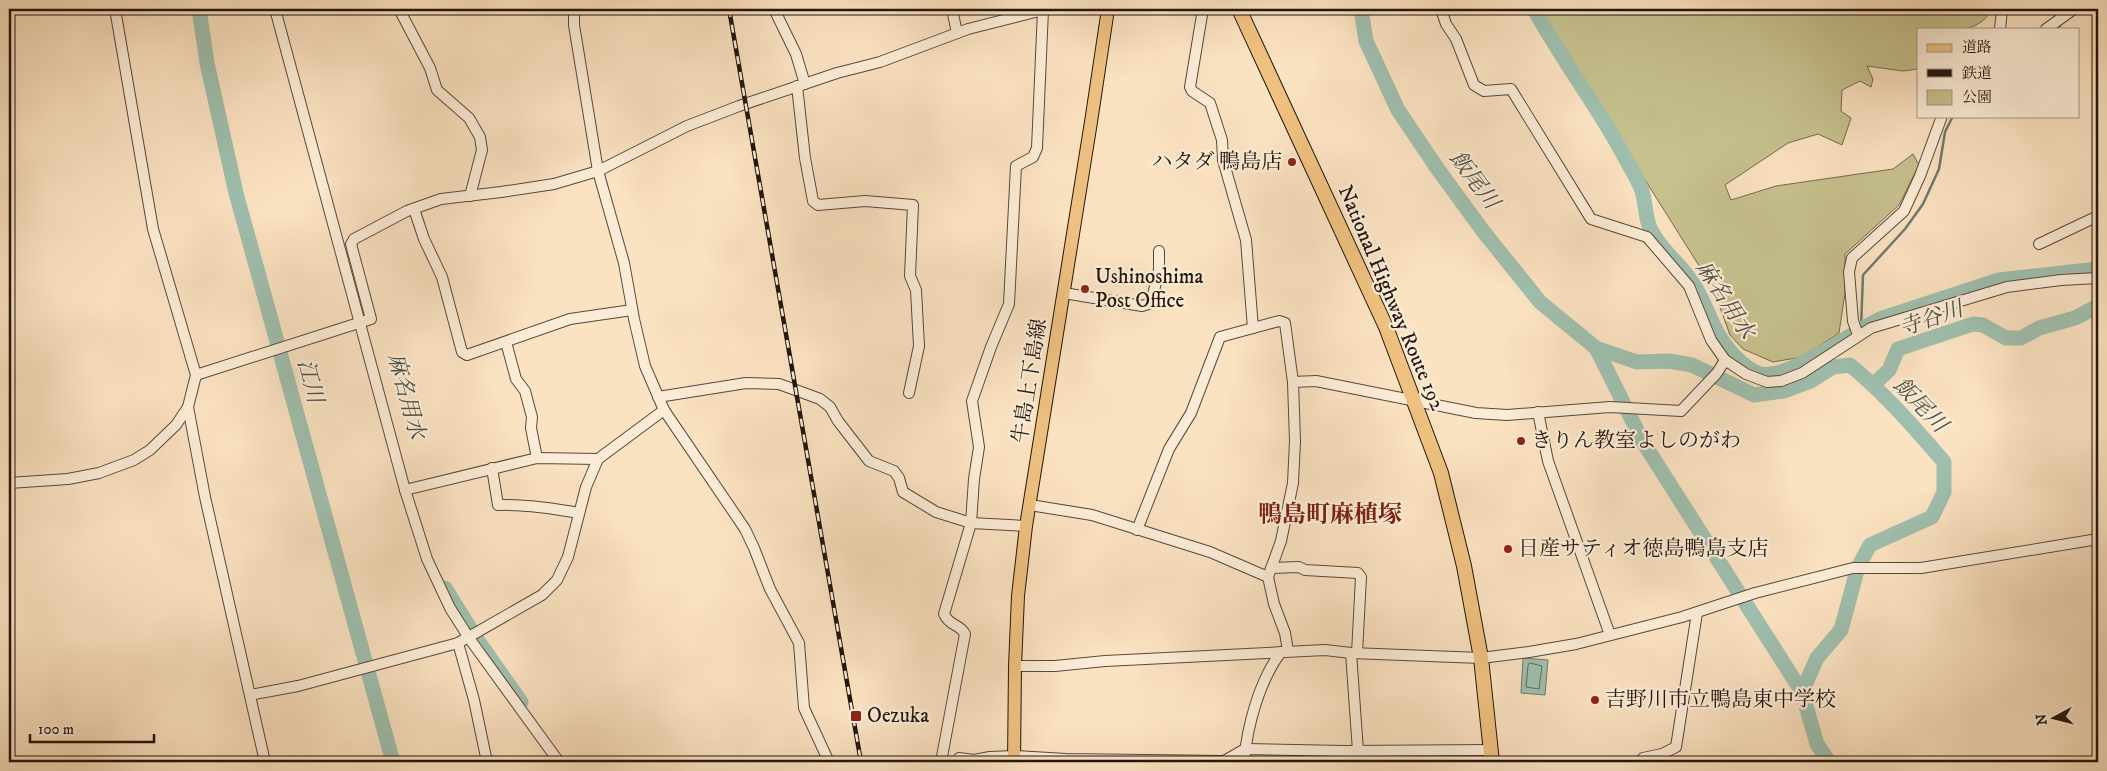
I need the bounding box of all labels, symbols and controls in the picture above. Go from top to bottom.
legend [1917,28,2080,118]
text: 道路 [1962,38,1992,57]
text: 鉄道 [1962,64,1992,83]
text: 公園 [1962,88,1992,107]
water label: 飯尾川 [1443,146,1506,216]
place label: ハタダ 鴨島店 [1151,149,1282,175]
marker: ハタダ 鴨島店 [1286,156,1298,168]
street label: National Highway Route 192 [1332,181,1451,415]
water label: 麻名用水 [1690,256,1761,346]
place label: Ushinoshima Post Office [1095,264,1204,314]
marker: Ushinoshima Post Office [1079,283,1091,295]
water label: 寺谷川 [1895,295,1968,343]
street label: 牛島上下島線 [1007,317,1053,445]
water label: 麻名用水 [382,350,431,444]
water label: 江川 [291,356,329,408]
water label: 飯尾川 [1887,372,1954,440]
place label: きりん教室よしのがわ [1531,428,1741,454]
marker: きりん教室よしのがわ [1515,435,1527,447]
district label: 鴨島町麻植塚 [1258,500,1402,530]
place label: 日産サティオ徳島鴨島支店 [1518,536,1768,562]
marker: 日産サティオ徳島鴨島支店 [1502,543,1514,555]
place label: 吉野川市立鴨島東中学校 [1605,687,1836,713]
marker: 吉野川市立鴨島東中学校 [1589,694,1601,706]
north arrow [2030,694,2080,744]
place label: Oezuka [867,703,929,729]
marker: Oezuka [849,709,863,723]
scale bar [30,711,154,743]
text: N [2032,712,2052,726]
text: 100 m [38,720,74,739]

